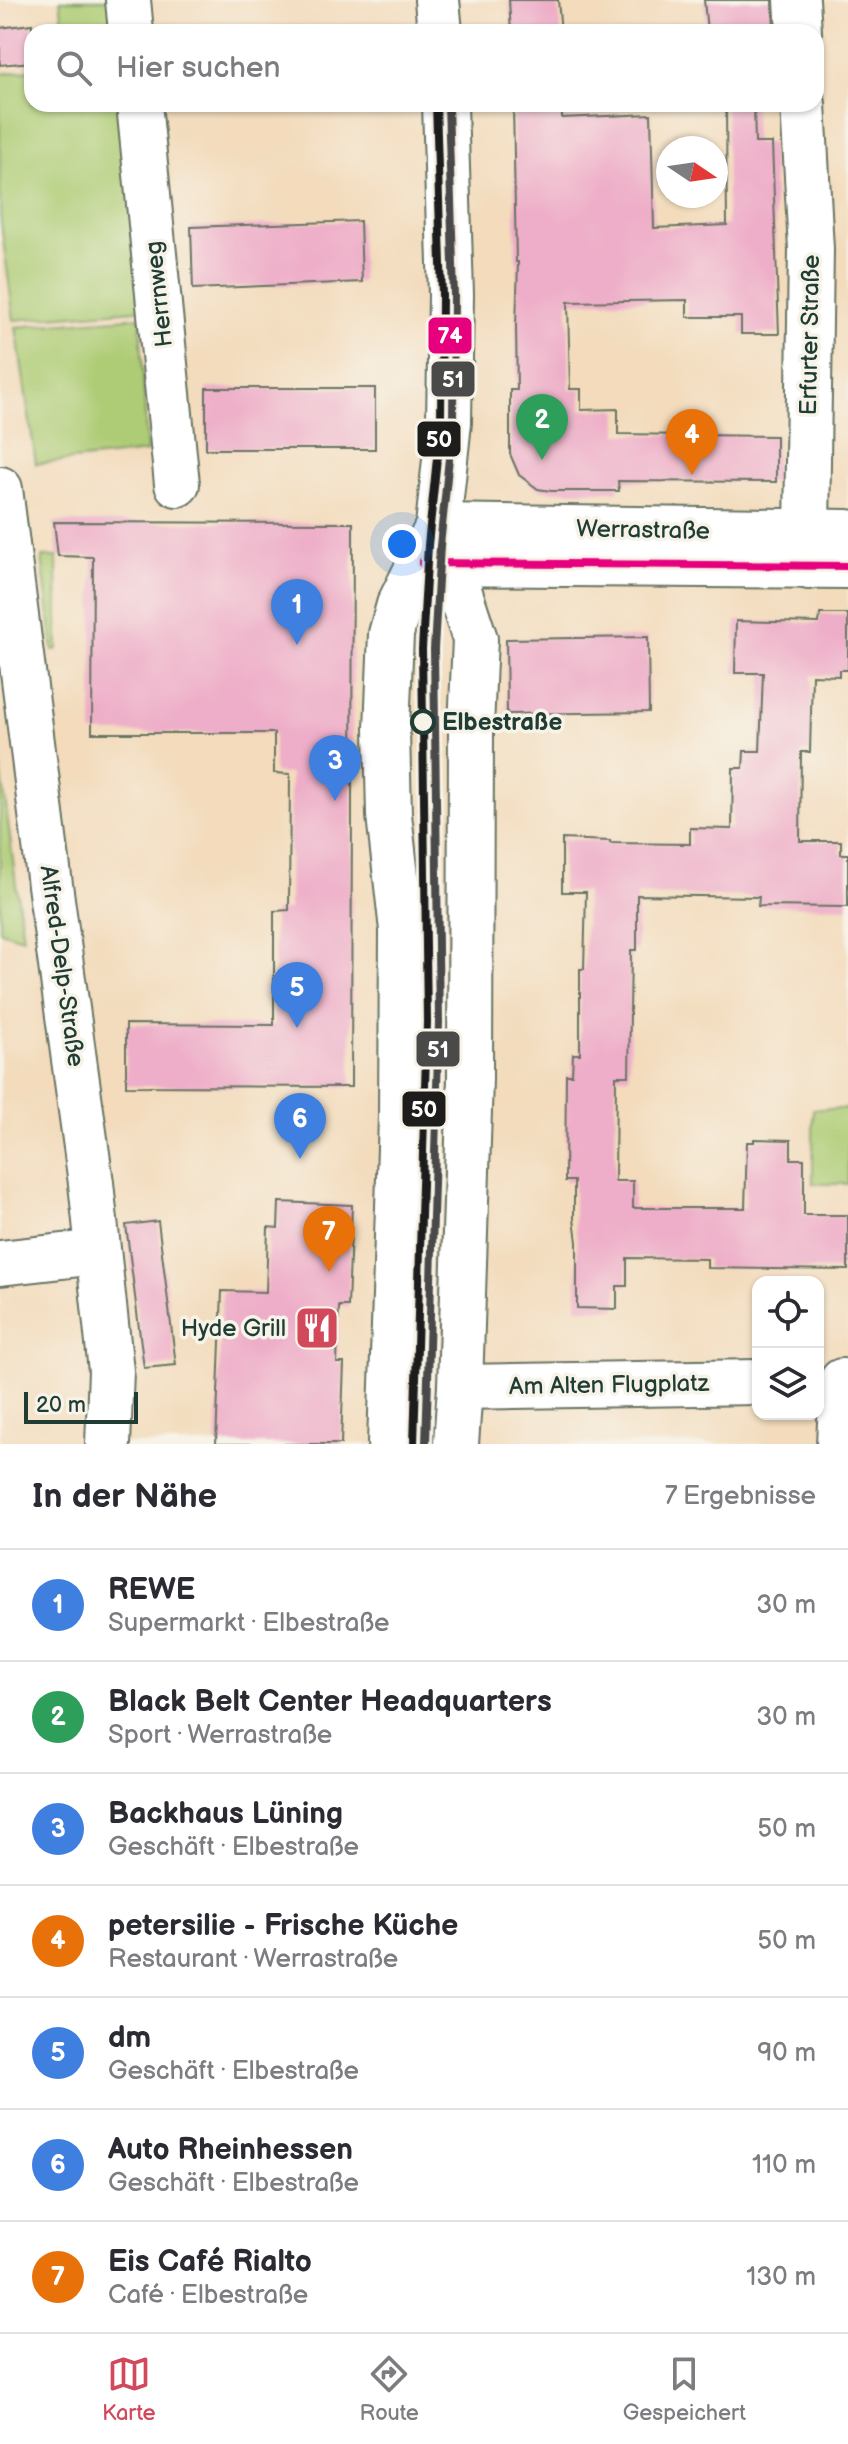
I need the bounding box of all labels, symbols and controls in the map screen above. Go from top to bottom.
search box [24,24,824,112]
icon: search [52,46,96,90]
text: Hier suchen [116,50,281,86]
north arrow [656,136,728,208]
street label: Herrnweg [139,240,179,348]
street label: Erfurter Straße [794,254,826,416]
line badge: 74 [427,316,473,355]
text: 74 [437,323,463,350]
line badge: 51 [430,360,476,398]
text: 51 [442,367,464,394]
pin: 2 [516,394,568,460]
pin: 4 [666,409,718,475]
line badge: 50 [416,420,462,458]
text: 50 [426,427,452,454]
street label: Werrastraße [576,514,710,546]
your location [382,524,422,564]
pin: 1 [271,579,323,645]
place label: Elbestraße [442,708,562,737]
marker: Elbestraße [411,710,435,734]
pin: 3 [309,735,361,801]
street label: Alfred-Delp-Straße [34,863,90,1069]
pin: 5 [271,962,323,1028]
line badge: 51 [415,1030,461,1068]
text: 51 [427,1037,449,1064]
line badge: 50 [401,1090,447,1128]
pin: 6 [274,1093,326,1159]
text: 50 [411,1097,437,1124]
pin: 7 [303,1206,355,1272]
map controls [752,1276,824,1420]
button: locate [752,1276,824,1348]
restaurant icon: Hyde Grill [293,1304,341,1352]
place label: Hyde Grill [181,1314,286,1343]
button: layers [752,1348,824,1420]
street label: Am Alten Flugplatz [509,1369,710,1401]
scale bar [24,1388,138,1424]
text: 20 m [36,1392,86,1419]
text: In der Nähe [32,1476,217,1517]
text: 7 Ergebnisse [665,1481,816,1512]
text: REWE [108,1572,195,1608]
text: 1 [53,1590,63,1621]
text: 30 m [756,1590,816,1621]
text: Supermarkt · Elbestraße [108,1608,390,1639]
text: Black Belt Center Headquarters [108,1684,552,1720]
text: 2 [50,1702,66,1733]
text: 30 m [756,1702,816,1733]
text: Sport · Werrastraße [108,1720,332,1751]
text: Backhaus Lüning [108,1796,343,1832]
text: 3 [50,1814,66,1845]
text: 50 m [757,1814,816,1845]
text: Geschäft · Elbestraße [108,1832,359,1863]
text: petersilie - Frische Küche [108,1908,458,1944]
text: 4 [50,1926,66,1957]
text: 50 m [757,1926,816,1957]
text: Restaurant · Werrastraße [108,1944,398,1975]
text: dm [108,2020,151,2056]
text: 5 [50,2038,66,2069]
text: 90 m [757,2038,816,2069]
text: Geschäft · Elbestraße [108,2056,359,2087]
text: Auto Rheinhessen [108,2132,353,2168]
text: 6 [50,2150,66,2181]
text: 110 m [752,2150,816,2181]
text: Geschäft · Elbestraße [108,2168,359,2199]
text: Eis Café Rialto [108,2244,312,2280]
text: 7 [51,2262,65,2293]
text: 130 m [746,2262,816,2293]
text: Café · Elbestraße [108,2280,308,2311]
tab: Karte [102,2352,156,2427]
tab: Route [360,2352,419,2427]
tab: Gespeichert [623,2352,746,2427]

